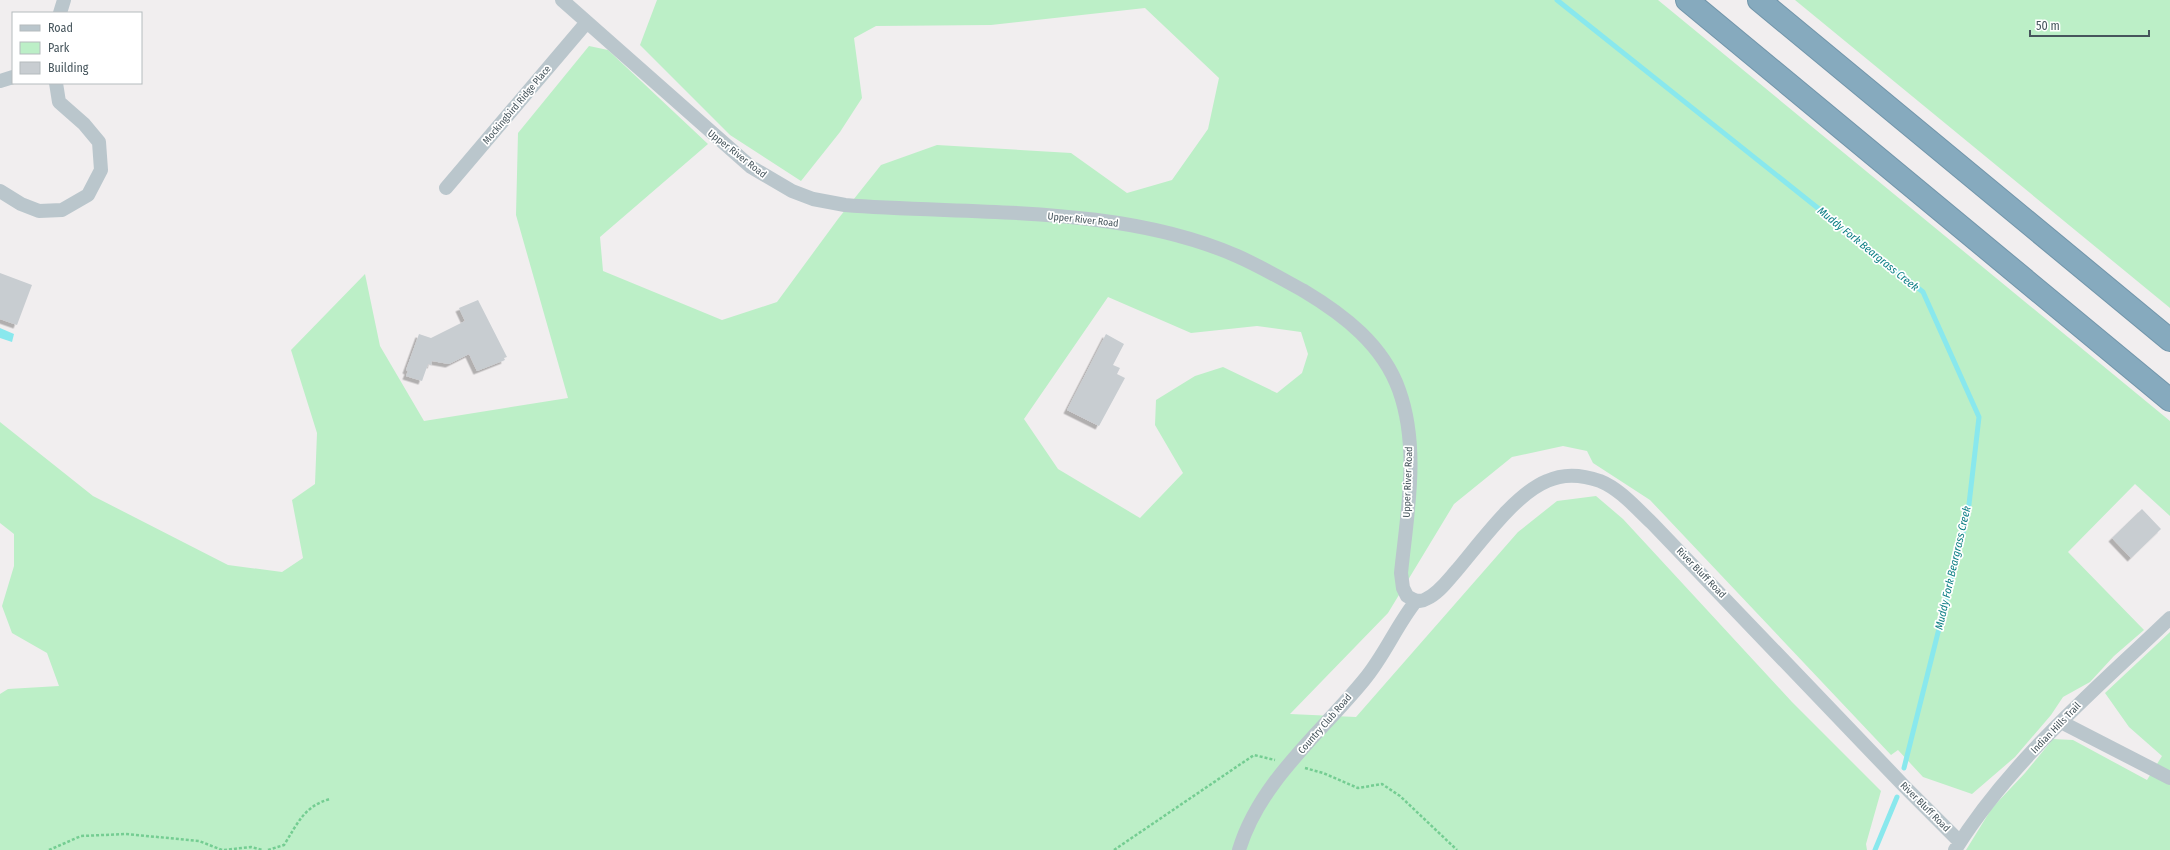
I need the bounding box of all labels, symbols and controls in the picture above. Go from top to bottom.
legend [12,12,142,84]
scale bar [2030,12,2149,38]
text: 50 m [2036,19,2060,33]
text: Road [48,21,73,35]
text: Park [48,41,70,55]
text: Building [48,61,89,75]
street label: Mockingbird Ridge Place [480,63,554,147]
street label: Upper River Road [705,127,769,181]
water label: Muddy Fork Beargrass Creek [1815,204,1922,294]
street label: Upper River Road [1047,210,1119,230]
street label: Upper River Road [1401,446,1415,518]
water label: Muddy Fork Beargrass Creek [1932,504,1974,631]
street label: River Bluff Road [1674,545,1728,601]
street label: Country Club Road [1296,692,1354,756]
street label: Indian Hills Trail [2029,700,2084,756]
street label: River Bluff Road [1898,780,1952,834]

